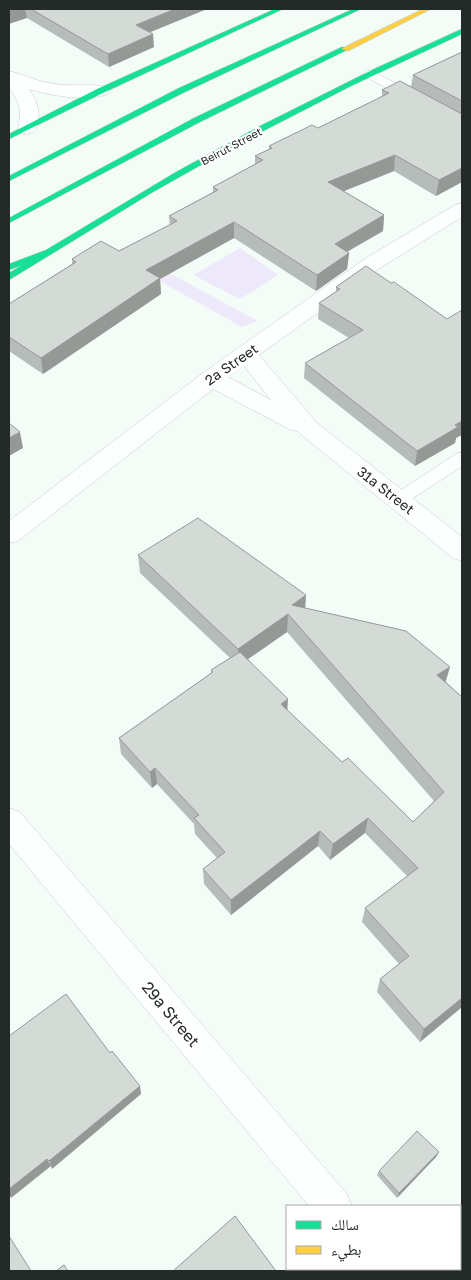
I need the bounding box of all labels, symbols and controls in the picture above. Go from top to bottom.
street label: Beirut Street [198,124,264,168]
street label: 2a Street [201,340,261,388]
street label: 31a Street [354,462,418,518]
street label: 29a Street [138,977,204,1051]
legend [286,1205,461,1270]
text: سالك [331,1215,359,1233]
text: بطيء [331,1240,361,1262]

